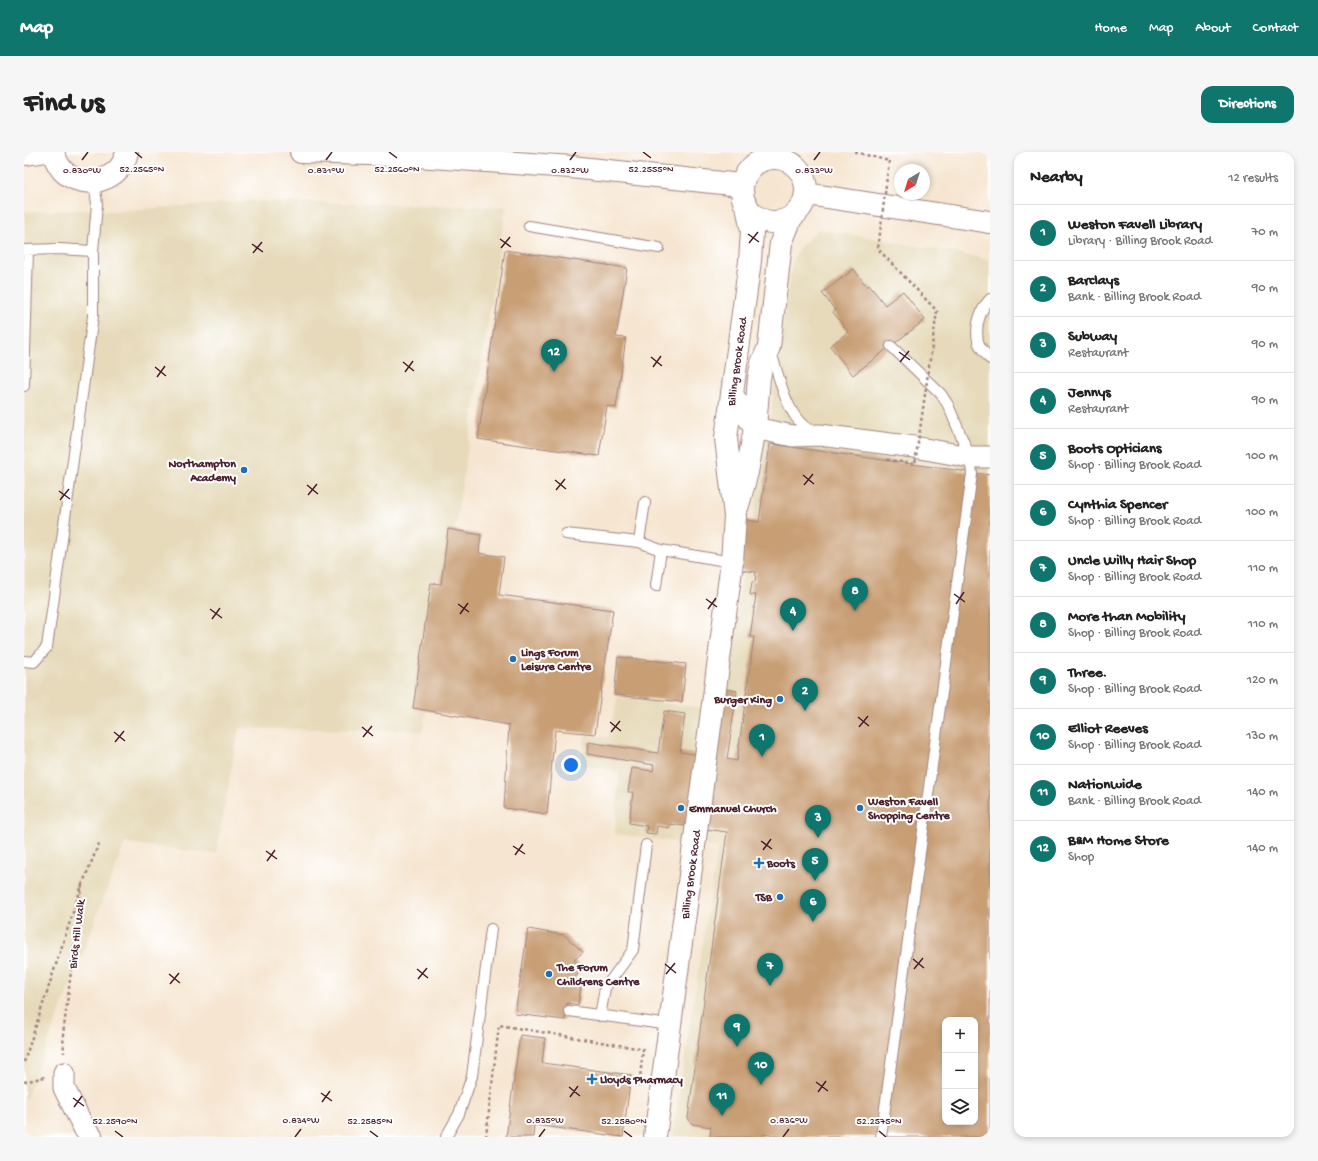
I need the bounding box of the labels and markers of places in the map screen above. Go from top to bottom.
pin: 12 [541,339,567,372]
place label: Northampton Academy [168,458,236,486]
marker: Northampton Academy [239,465,249,475]
pin: 8 [842,578,868,611]
pin: 4 [780,598,806,631]
place label: Lings Forum Leisure Centre [521,647,592,675]
marker: Lings Forum Leisure Centre [508,654,518,664]
pin: 2 [792,678,818,711]
place label: Burger King [713,694,772,708]
marker: Burger King [775,694,785,704]
pin: 1 [749,724,775,757]
place label: Weston Favell Shopping Centre [867,796,951,824]
marker: Emmanuel Church [676,803,686,813]
place label: Emmanuel Church [688,803,777,817]
marker: Weston Favell Shopping Centre [855,803,865,813]
pin: 3 [805,805,831,838]
pin: 5 [802,848,828,881]
marker: Boots [754,858,764,868]
place label: Boots [766,858,795,872]
pin: 6 [800,889,826,922]
place label: TSB [755,892,773,906]
marker: TSB [775,892,785,902]
pin: 7 [757,953,783,986]
place label: The Forum Childrens Centre [556,962,640,990]
marker: The Forum Childrens Centre [544,969,554,979]
pin: 9 [724,1014,750,1047]
pin: 10 [748,1052,774,1085]
marker: Lloyds Pharmacy [587,1074,597,1084]
place label: Lloyds Pharmacy [600,1074,683,1088]
pin: 11 [709,1083,735,1116]

